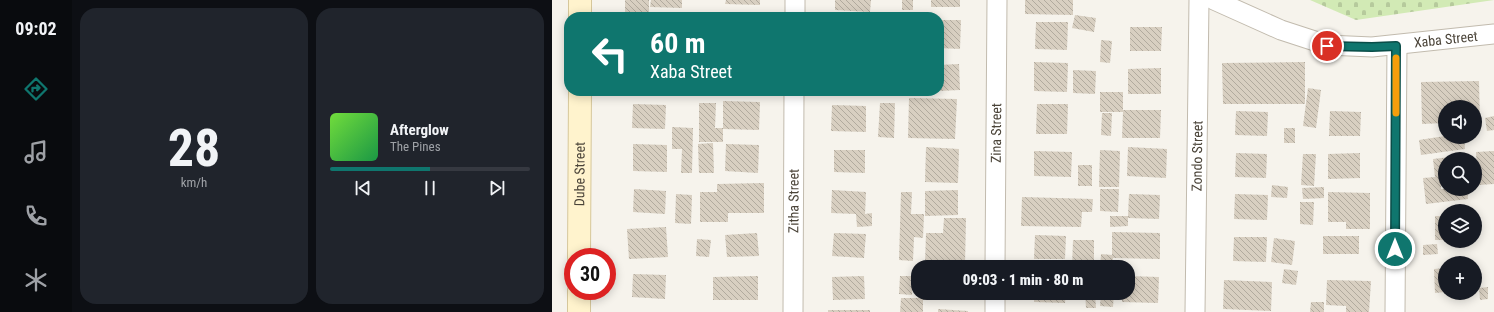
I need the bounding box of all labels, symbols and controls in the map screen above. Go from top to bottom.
text: 09:02 [15,18,57,39]
text: 60 m [650,27,706,60]
icon: left [584,28,636,80]
street label: Xaba Street [1413,28,1478,50]
pin [1310,29,1344,63]
icon: arrive [1316,35,1338,57]
text: Xaba Street [650,61,732,82]
icon: directions [22,75,50,103]
map controls [1438,100,1482,300]
button: sound [1438,100,1482,144]
street label: Zina Street [988,103,1004,163]
text: 28 [168,118,220,179]
street label: Zondo Street [1189,120,1205,192]
text: Afterglow [390,121,449,139]
icon: music [22,138,50,166]
text: The Pines [390,139,441,154]
street label: Dube Street [571,142,588,206]
button: search [1438,152,1482,196]
street label: Zitha Street [785,169,802,233]
text: km/h [181,175,207,190]
icon: previous [352,177,374,199]
icon: pause [419,177,441,199]
icon: next [486,177,508,199]
icon: phone [22,202,50,230]
button: layers [1438,204,1482,248]
position arrow [1374,228,1416,270]
speed limit sign: 30 [564,248,616,300]
button: + [1438,256,1482,300]
icon: climate [22,266,50,294]
text: 09:03 · 1 min · 80 m [963,271,1083,289]

